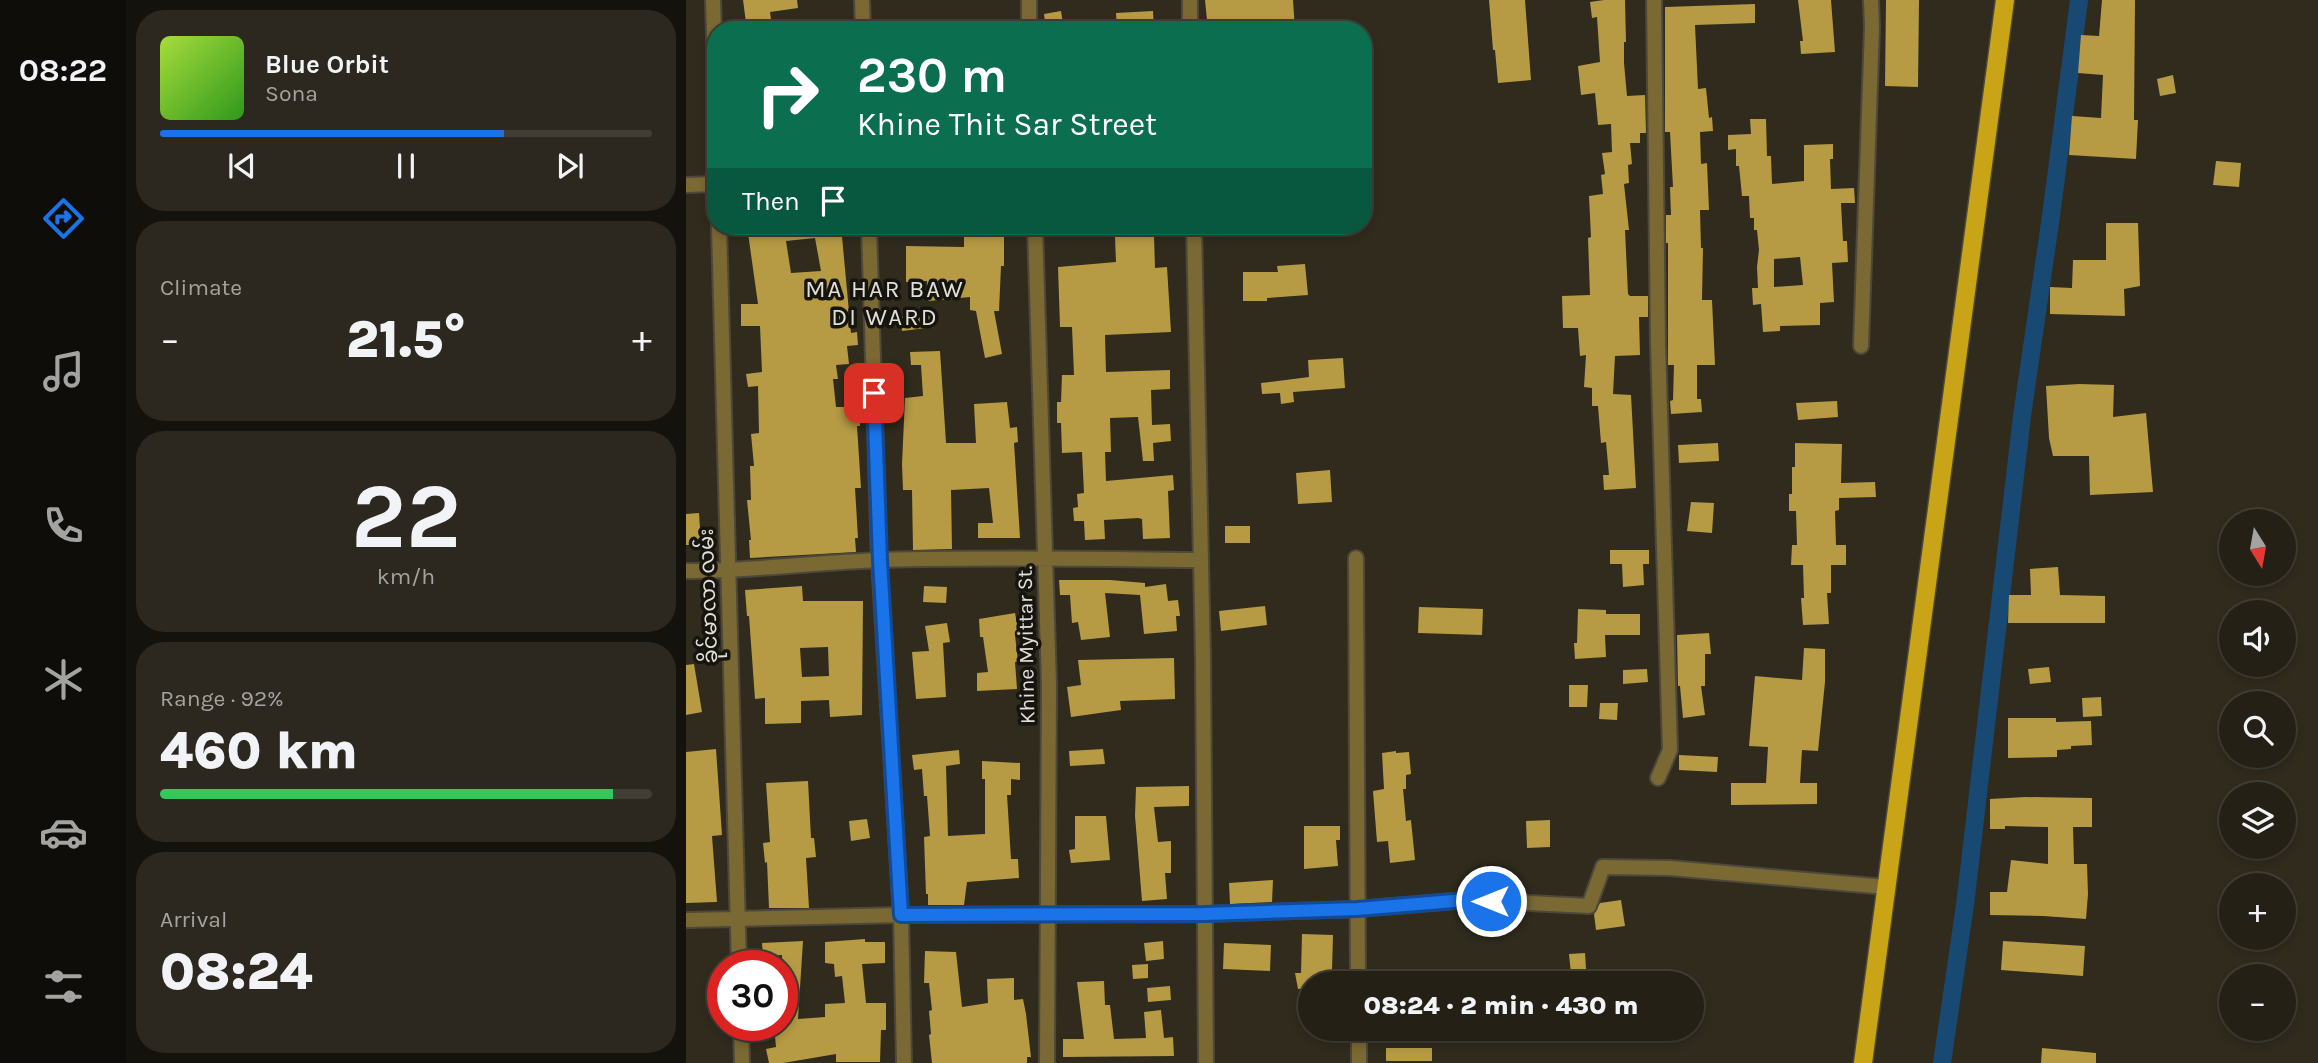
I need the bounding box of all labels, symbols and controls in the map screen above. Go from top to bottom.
text: 230 m [857,47,1007,104]
text: Blue Orbit [265,49,389,80]
icon: right [742,49,833,140]
text: 08:22 [19,52,107,89]
text: Sona [265,80,318,107]
text: Khine Thit Sar Street [857,106,1157,143]
icon: previous [223,147,261,185]
icon: pause [387,147,425,185]
icon: next [551,147,589,185]
icon: arrive [814,182,852,220]
text: Then [742,186,800,217]
icon: directions [39,194,88,243]
text: Climate [160,274,242,301]
district label: MA HAR BAW DI WARD [805,275,965,331]
text: 21.5° [346,309,466,370]
text: − [160,317,180,362]
text: + [632,317,652,362]
icon: music [39,347,88,396]
pin [844,363,904,423]
icon: arrive [855,374,893,412]
text: 22 [351,464,461,570]
icon: phone [39,501,88,550]
north arrow [2219,509,2296,586]
map controls [2219,509,2296,1041]
street label: ခိုင်မာလာ လမ်း [690,528,727,664]
text: km/h [377,563,435,590]
street label: Khine Myittar St. [1013,565,1039,724]
button: sound [2219,600,2296,677]
icon: climate [39,655,88,704]
text: Range · 92% [160,685,284,712]
button: search [2219,691,2296,768]
text: 460 km [160,720,358,781]
button: layers [2219,782,2296,859]
icon: car [39,808,88,857]
position arrow [1454,864,1528,938]
button: + [2219,873,2296,950]
text: Arrival [160,906,227,933]
text: 08:24 [160,941,312,1002]
speed limit sign: 30 [707,950,798,1041]
icon: filters [39,962,88,1011]
button: − [2219,964,2296,1041]
text: 08:24 · 2 min · 430 m [1364,990,1639,1021]

